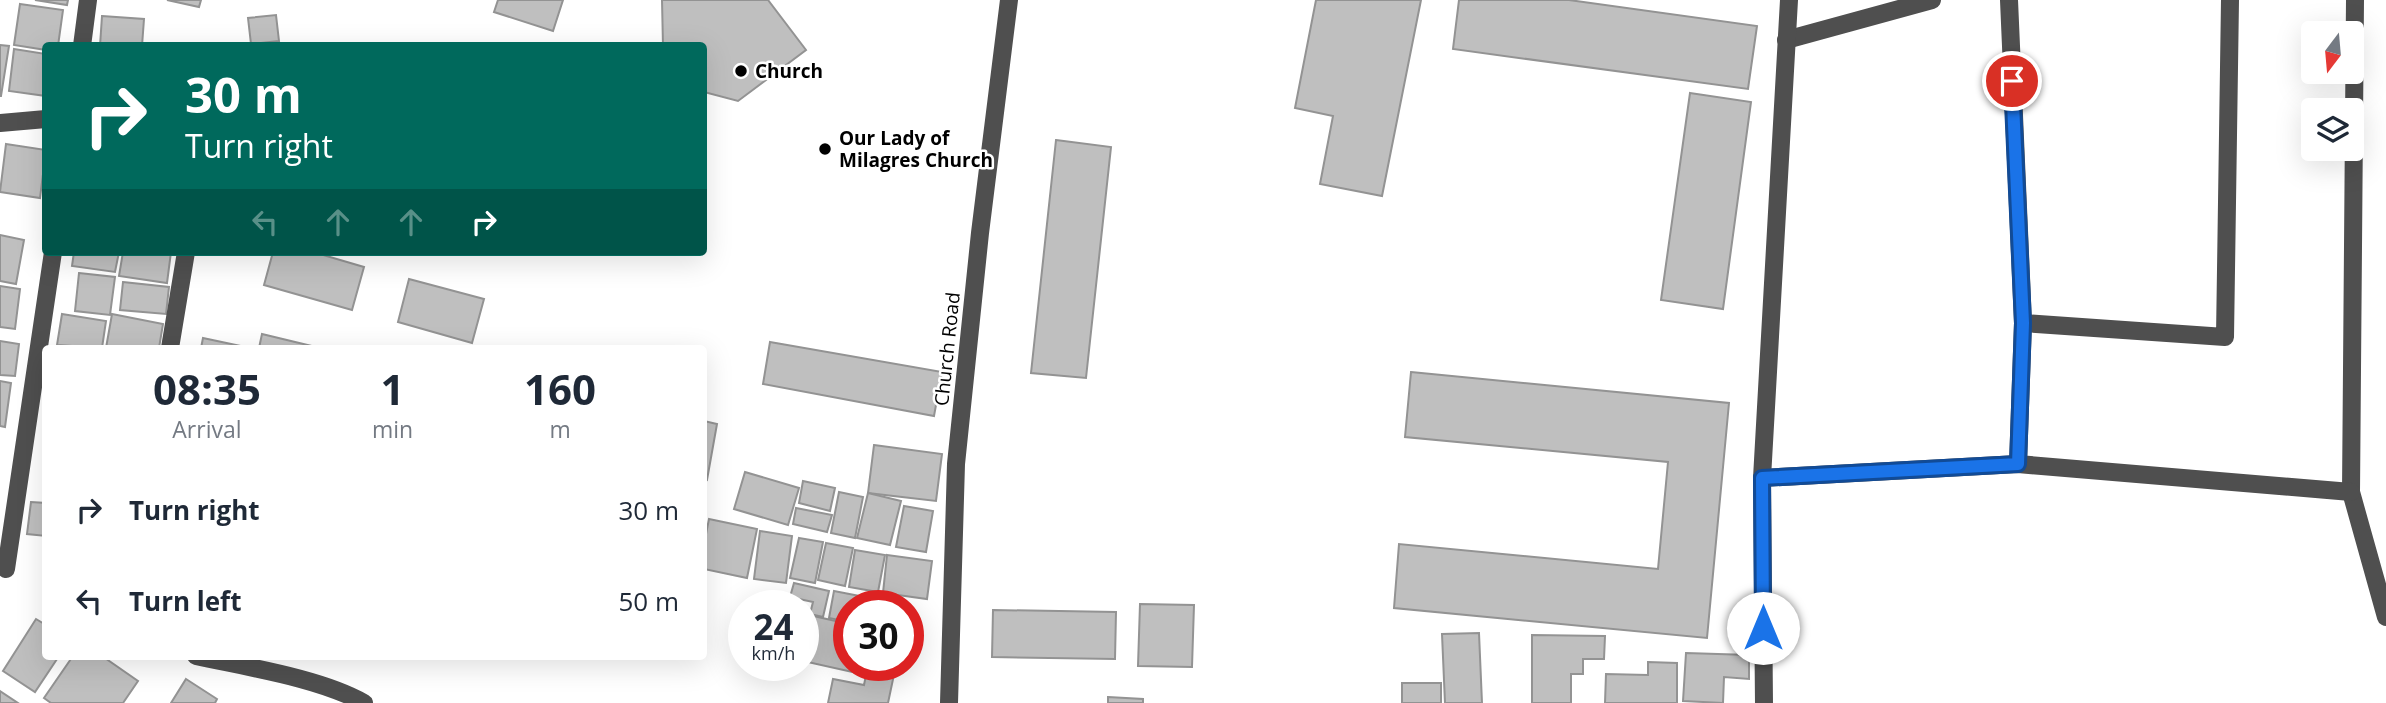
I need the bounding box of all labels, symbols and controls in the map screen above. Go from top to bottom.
north arrow [2301,21,2364,84]
map controls [2301,21,2364,161]
pin [1982,51,2042,111]
place label: Church [755,58,823,84]
text: 30 m [185,61,302,127]
icon: arrive [1993,62,2031,100]
marker: Church [733,63,749,79]
icon: right [70,70,161,161]
button: layers [2301,98,2364,161]
text: Turn right [185,124,333,167]
place label: Our Lady of Milagres Church [839,125,993,173]
marker: Our Lady of Milagres Church [817,141,833,157]
icon: left [246,203,284,241]
icon: ahead [319,203,357,241]
icon: ahead [392,203,430,241]
icon: right [465,203,503,241]
street label: Church Road [928,291,966,407]
text: 08:35 [153,360,261,417]
text: 1 [380,360,405,417]
text: 160 [524,360,596,417]
text: Arrival [172,413,242,445]
text: min [372,413,413,445]
text: m [549,413,571,445]
icon: right [70,491,108,529]
text: Turn right [129,492,260,528]
text: 30 m [618,492,679,528]
icon: left [70,582,108,620]
text: Turn left [129,583,241,619]
text: 50 m [618,583,679,619]
speed limit sign: 30 [833,590,924,681]
position arrow [1726,591,1800,665]
text: 24 [753,603,794,650]
text: km/h [752,641,795,665]

